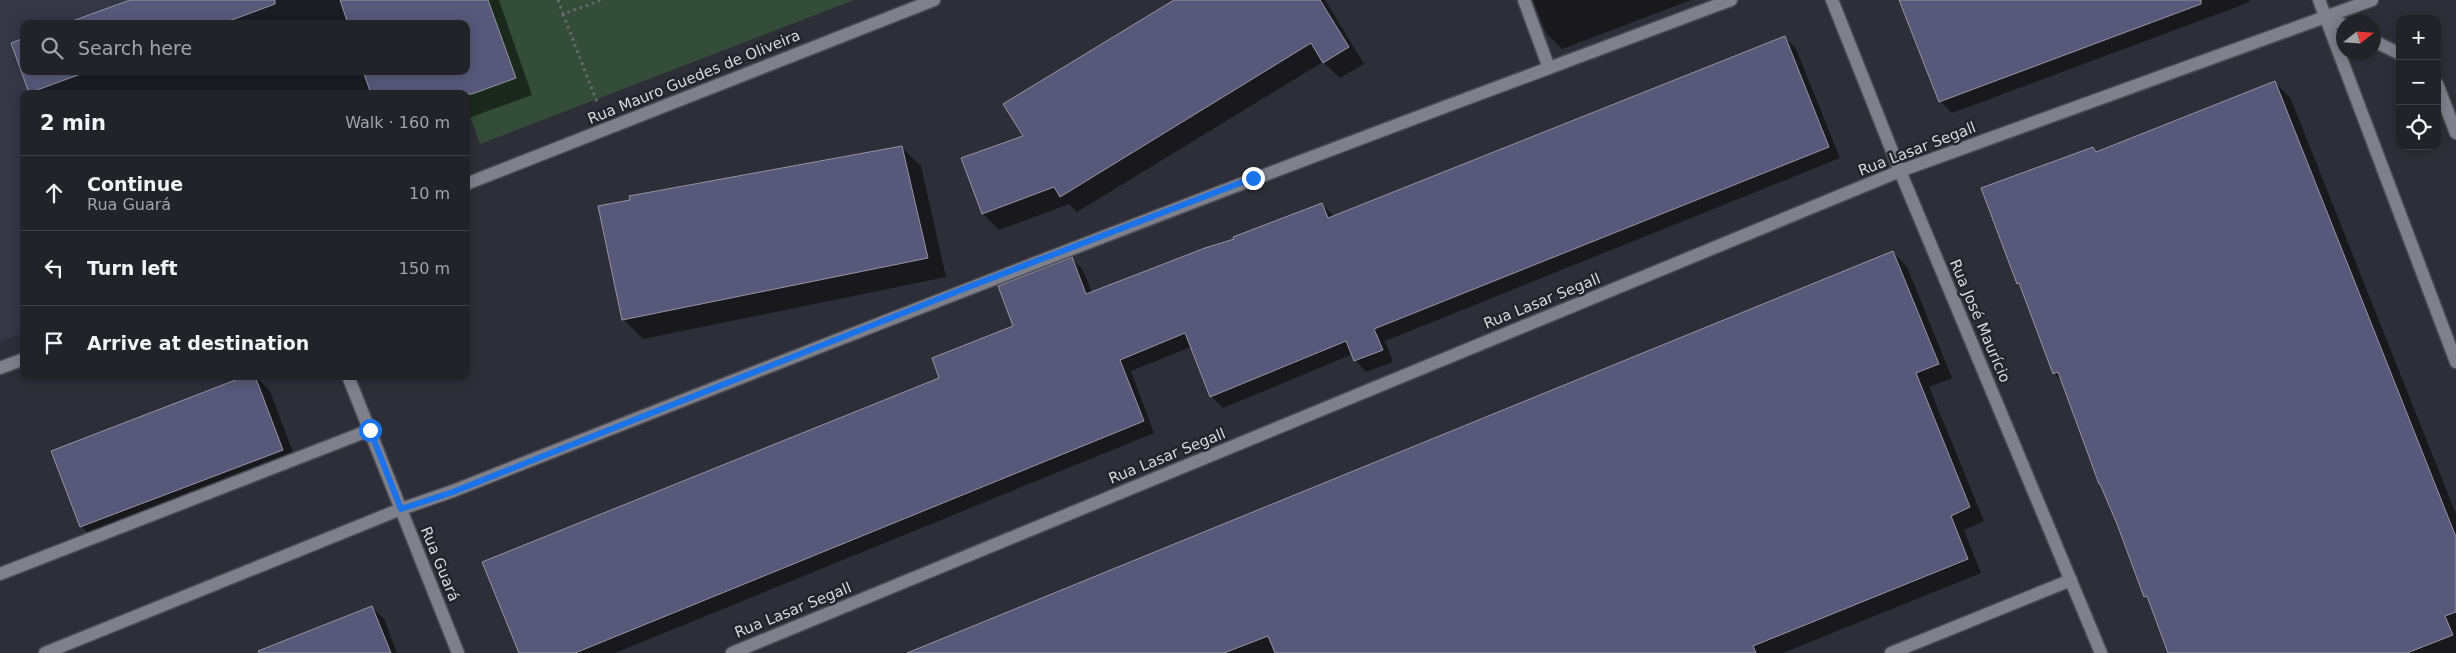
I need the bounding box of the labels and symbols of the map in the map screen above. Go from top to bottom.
north arrow [2336,15,2381,60]
street label: Rua Mauro Guedes de Oliveira [585,26,803,128]
street label: Rua Lasar Segall [1856,118,1978,180]
route end [1242,167,1265,190]
street label: Rua José Maurício [1946,257,2014,385]
street label: Rua Lasar Segall [1481,269,1603,333]
route start [359,419,382,442]
street label: Rua Lasar Segall [1106,424,1228,488]
street label: Rua Guará [417,524,463,604]
street label: Rua Lasar Segall [732,578,854,642]

